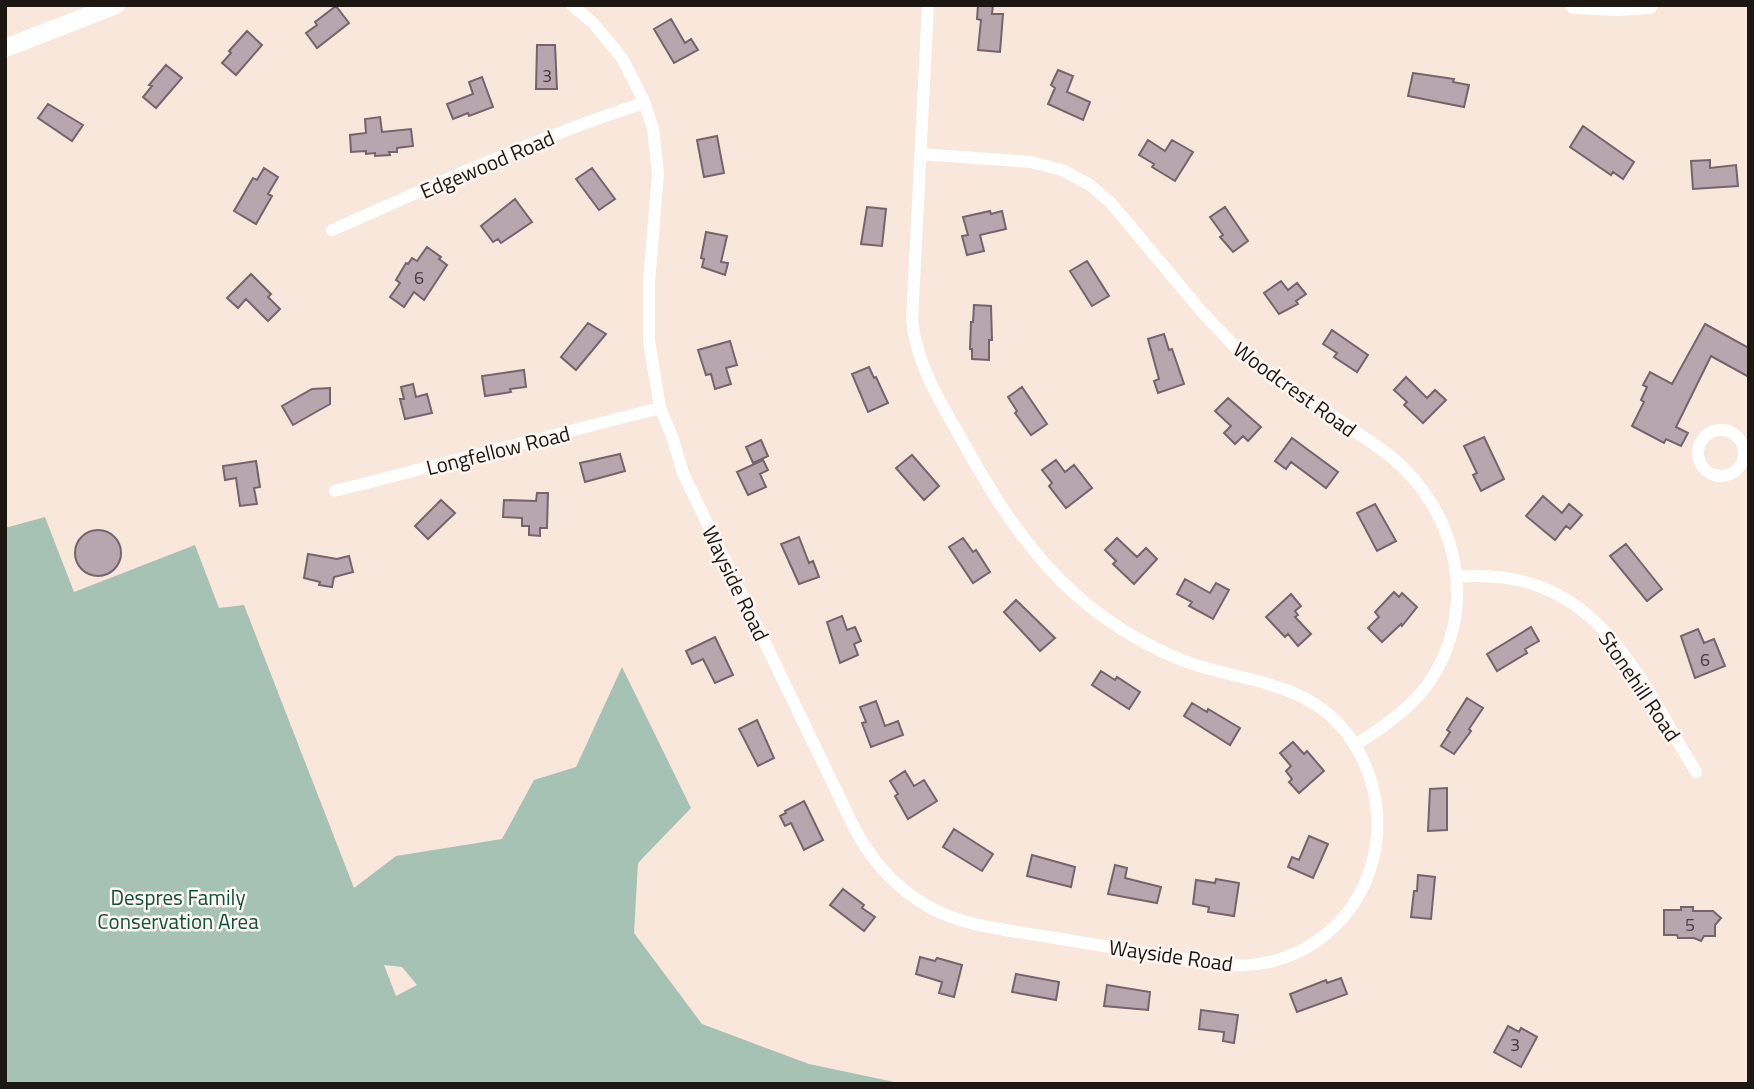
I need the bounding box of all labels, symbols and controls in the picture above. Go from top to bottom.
house number: 3 [542,62,552,89]
street label: Edgewood Road [415,121,559,207]
house number: 6 [414,264,424,291]
street label: Woodcrest Road [1227,333,1363,445]
street label: Longfellow Road [423,417,573,483]
street label: Wayside Road [694,520,778,646]
street label: Stonehill Road [1591,624,1689,748]
house number: 6 [1700,646,1710,673]
park label: Despres Family Conservation Area [97,881,259,937]
house number: 5 [1685,911,1695,938]
street label: Wayside Road [1107,930,1235,980]
house number: 3 [1510,1031,1520,1058]

